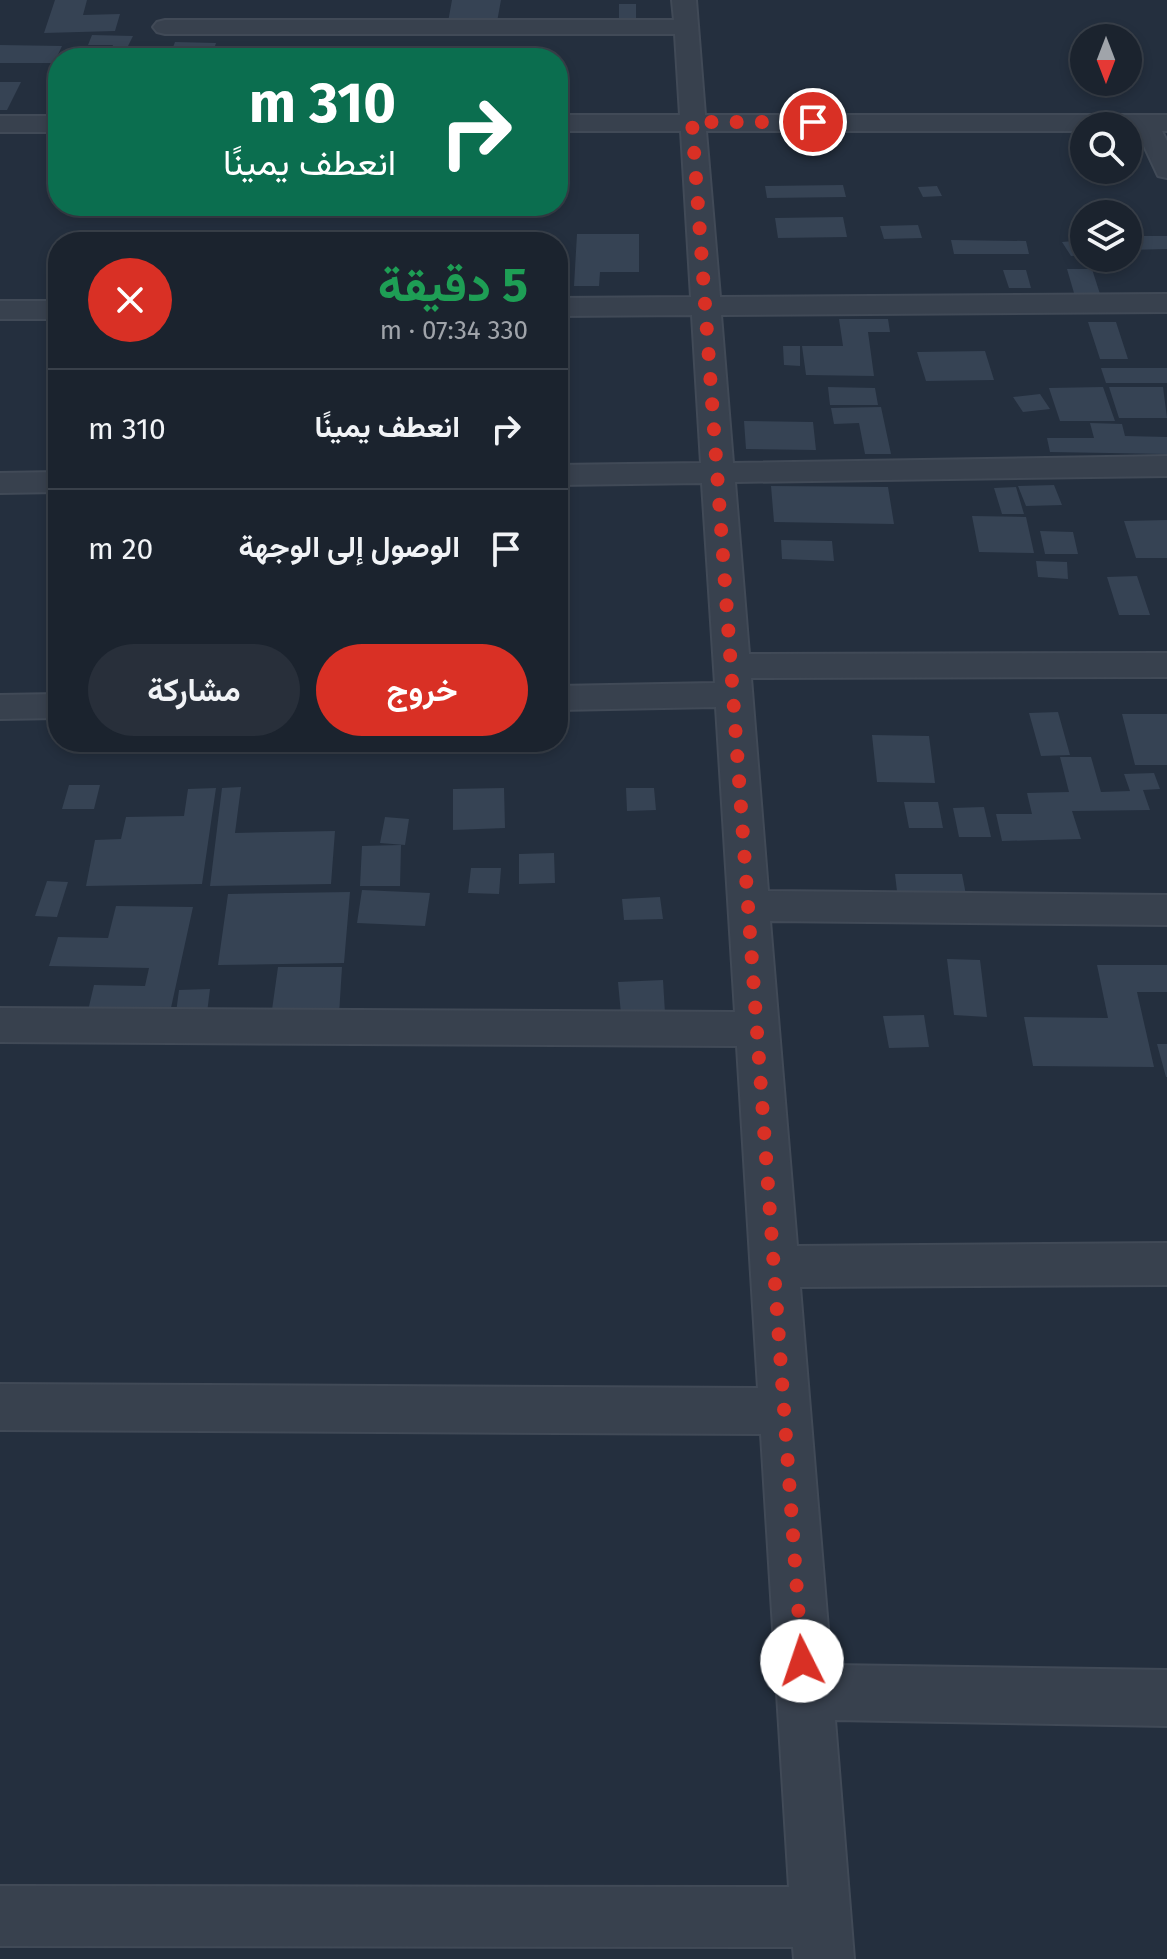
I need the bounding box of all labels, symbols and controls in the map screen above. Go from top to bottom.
north arrow [1070,24,1142,96]
map controls [1070,24,1142,272]
text: 310 m [249,70,396,137]
icon: right [424,80,528,184]
pin [779,88,847,156]
icon: arrive [791,100,835,144]
button: search [1070,112,1142,184]
text: انعطف يمينًا [223,141,396,185]
button: layers [1070,200,1142,272]
text: 5 دقيقة [378,256,528,314]
button: close [88,258,172,342]
text: 330 m · 07:34 [380,315,528,346]
icon: right [484,407,528,451]
text: انعطف يمينًا [315,409,460,445]
text: 310 m [88,411,166,447]
icon: arrive [484,527,528,571]
text: الوصول إلى الوجهة [238,529,460,565]
text: 20 m [88,531,153,567]
button: مشاركة [88,644,300,736]
button: خروج [316,644,528,736]
position arrow [760,1619,844,1703]

